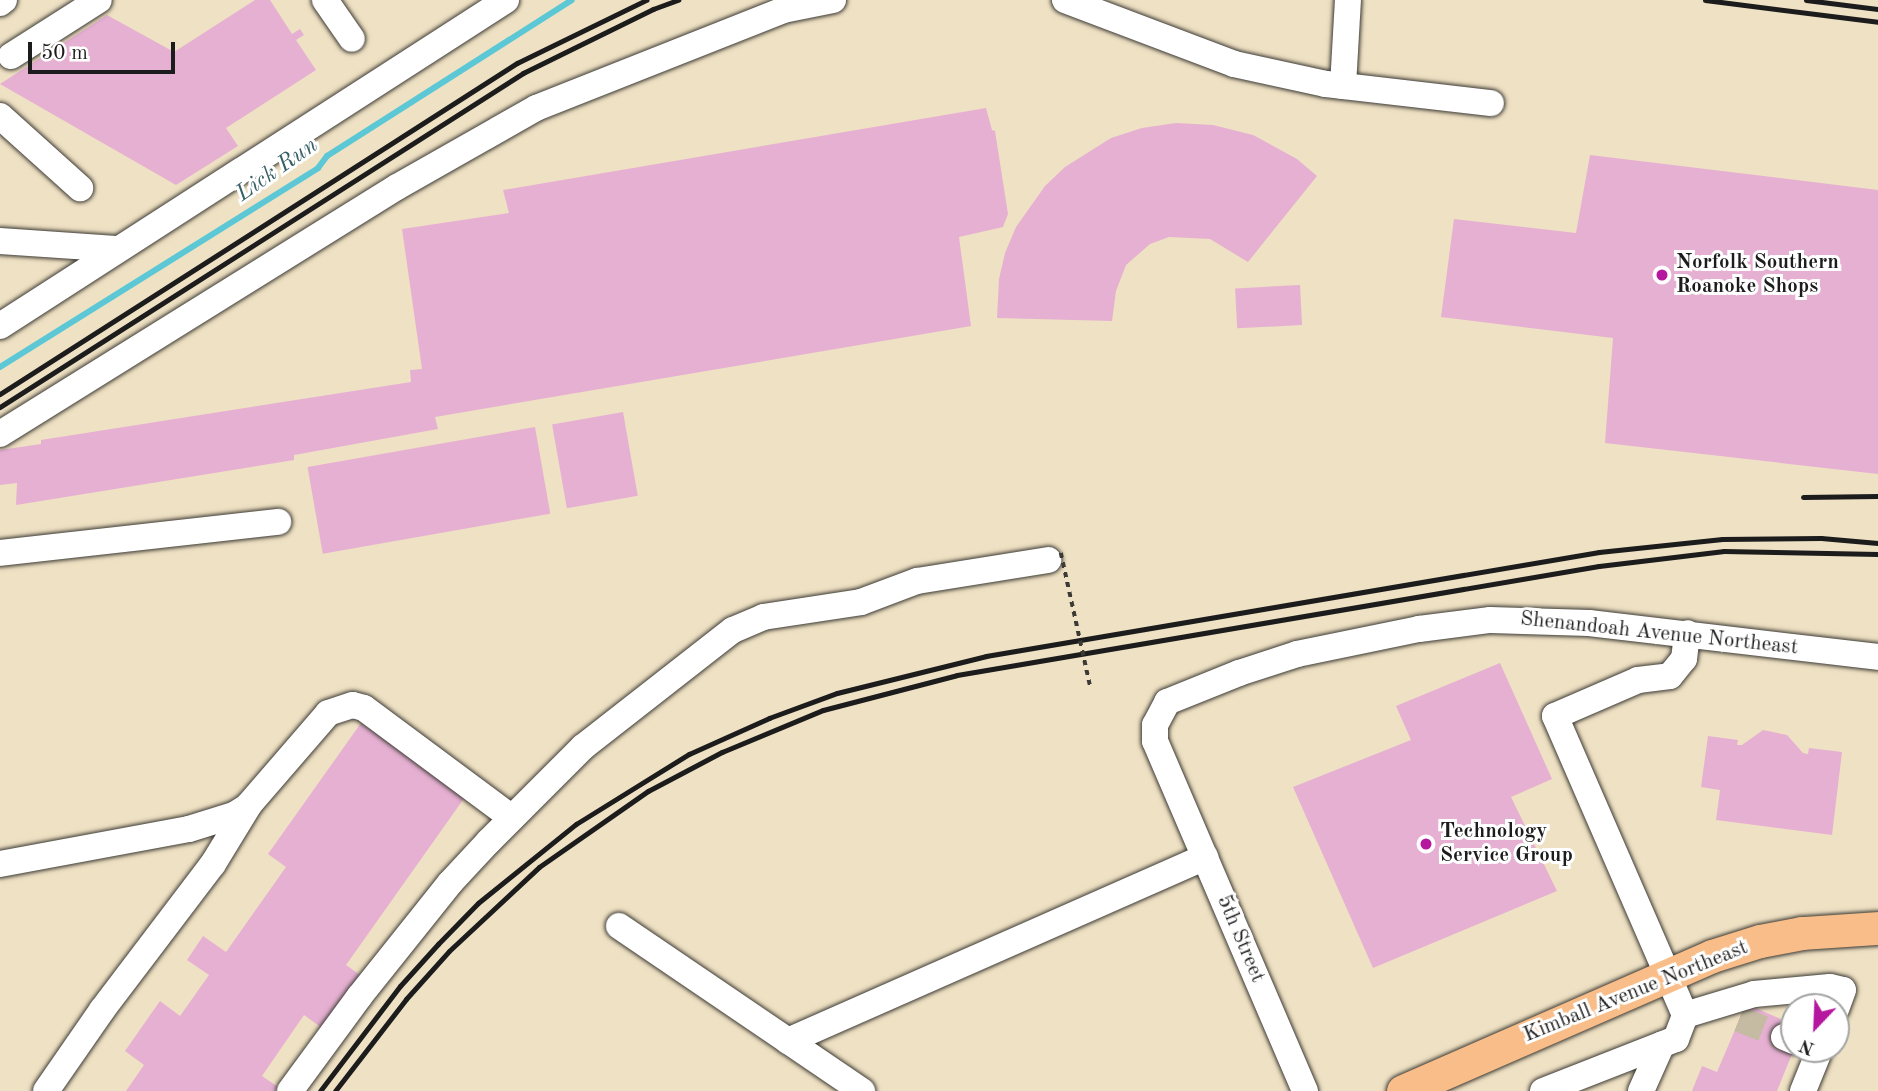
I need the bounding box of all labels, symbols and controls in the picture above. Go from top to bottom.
scale bar [32,28,178,72]
text: 50 m [41,43,88,64]
water label: Lick Run [231,132,323,208]
place label: Norfolk Southern Roanoke Shops [1676,250,1839,300]
marker: Norfolk Southern Roanoke Shops [1654,267,1670,283]
street label: Shenandoah Avenue Northeast [1519,607,1799,661]
place label: Technology Service Group [1440,819,1573,869]
marker: Technology Service Group [1418,836,1434,852]
street label: 5th Street [1210,892,1270,986]
street label: Kimball Avenue Northeast [1520,935,1752,1049]
north arrow [1780,993,1850,1063]
text: N [1797,1034,1818,1058]

